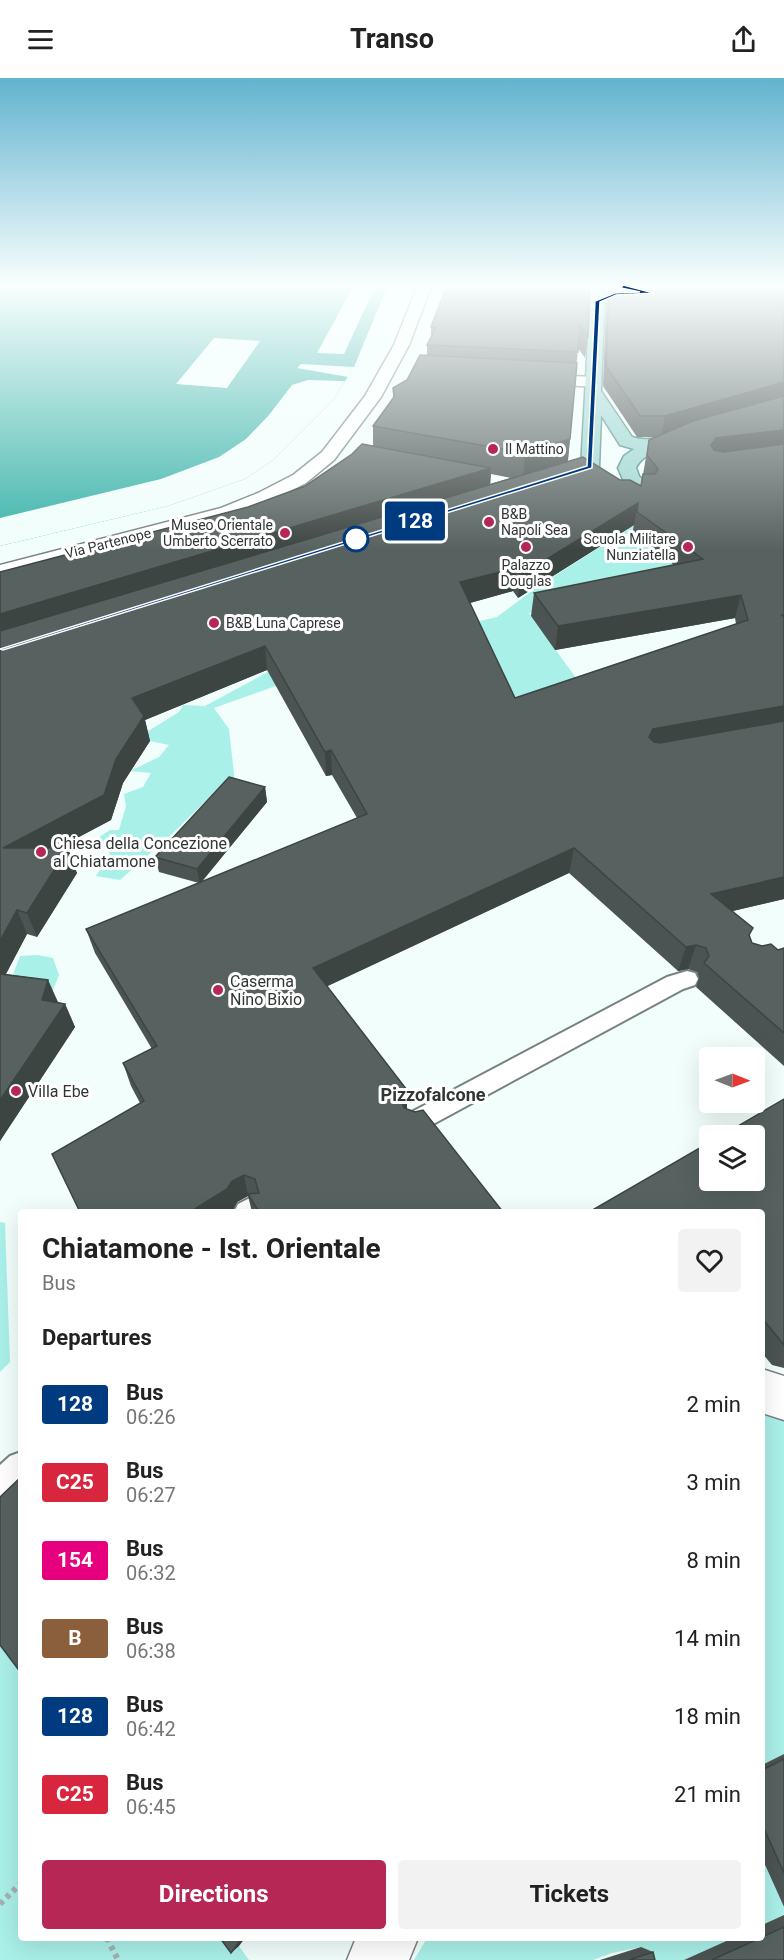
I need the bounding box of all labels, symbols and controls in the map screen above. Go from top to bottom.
icon: menu [24,23,57,56]
text: Transo [350,23,434,55]
icon: share [727,23,760,56]
place label: Il Mattino [505,441,564,457]
marker: Il Mattino [486,442,500,456]
line badge: 128 [380,502,450,540]
place label: B&B Napoli Sea [501,506,568,538]
text: 128 [397,509,433,533]
marker: B&B Napoli Sea [482,515,496,529]
place label: Museo Orientale Umberto Scerrato [163,517,273,549]
street label: Via Partenope [63,525,153,561]
marker: Museo Orientale Umberto Scerrato [278,526,292,540]
unlabelled marker [343,526,369,552]
place label: Scuola Militare Nunziatella [583,531,676,563]
marker: Palazzo Douglas [519,540,533,554]
marker: Scuola Militare Nunziatella [681,540,695,554]
place label: Palazzo Douglas [501,557,552,589]
place label: B&B Luna Caprese [226,615,341,631]
marker: B&B Luna Caprese [207,616,221,630]
place label: Chiesa della Concezione al Chiatamone [53,834,227,871]
marker: Chiesa della Concezione al Chiatamone [34,845,48,859]
place label: Caserma Nino Bixio [230,972,302,1009]
marker: Caserma Nino Bixio [211,983,225,997]
north arrow [699,1047,765,1113]
map controls [699,1047,765,1191]
place label: Villa Ebe [28,1082,89,1101]
marker: Villa Ebe [9,1084,23,1098]
district label: Pizzofalcone [381,1084,486,1105]
button: layers [699,1125,765,1191]
button: heart [678,1229,741,1292]
text: Chiatamone - Ist. Orientale [42,1232,381,1265]
text: Bus [42,1271,76,1295]
text: Departures [42,1325,152,1350]
text: Bus [126,1380,164,1405]
text: 128 [57,1392,93,1416]
text: 2 min [686,1392,741,1417]
text: 06:26 [126,1405,176,1429]
text: Bus [126,1458,164,1483]
text: C25 [56,1470,94,1494]
text: 3 min [686,1470,741,1495]
text: 06:27 [126,1483,176,1507]
text: Bus [126,1536,164,1561]
text: 154 [57,1548,93,1572]
text: 8 min [686,1548,741,1573]
text: 06:32 [126,1561,176,1585]
text: Bus [126,1614,164,1639]
text: B [68,1626,82,1650]
text: 14 min [674,1626,741,1651]
text: 06:38 [126,1639,176,1663]
text: Bus [126,1692,164,1717]
text: 128 [57,1704,93,1728]
text: 18 min [674,1704,741,1729]
text: 06:42 [126,1717,176,1741]
text: Bus [126,1770,164,1795]
text: C25 [56,1782,94,1806]
text: 21 min [674,1782,741,1807]
text: 06:45 [126,1795,176,1819]
button: Directions [42,1860,386,1929]
button: Tickets [398,1860,741,1929]

